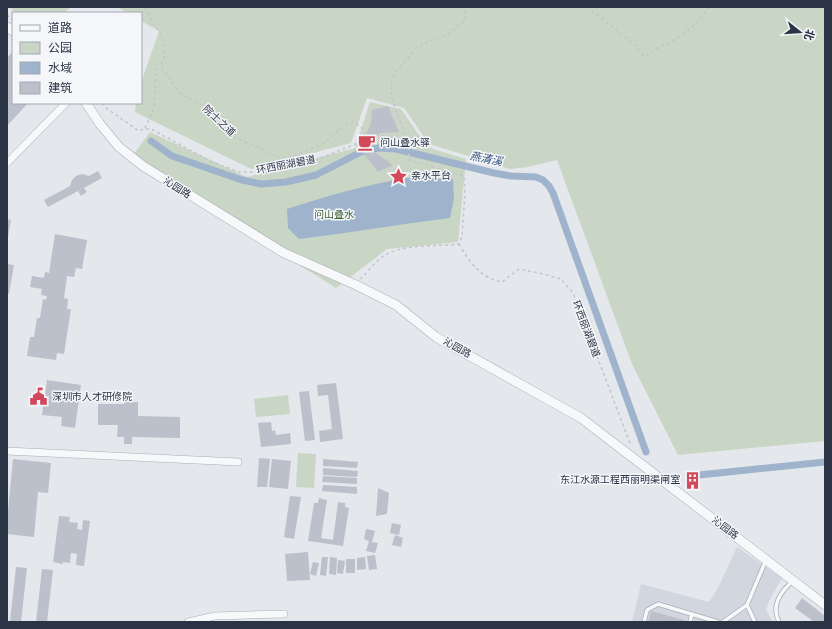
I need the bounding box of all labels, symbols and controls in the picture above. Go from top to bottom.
legend [12,12,142,104]
north arrow [780,12,820,52]
text: 道路 [48,20,72,37]
text: 北 [800,27,818,42]
text: 公园 [48,40,72,57]
text: 水域 [48,60,72,77]
text: 建筑 [48,80,72,97]
street label: 院士之道 [200,102,238,140]
cafe icon: 问山叠水驿 [357,133,377,153]
place label: 问山叠水驿 [380,136,430,150]
water label: 燕清溪 [468,148,505,170]
street label: 环西丽湖碧道 [255,152,317,178]
place icon: 亲水平台 [388,166,408,186]
place label: 亲水平台 [411,169,451,183]
street label: 沁园路 [161,174,193,202]
park label: 问山叠水 [314,208,354,222]
street label: 环西丽湖碧道 [569,298,603,360]
street label: 沁园路 [440,335,474,361]
public building icon: 深圳市人才研修院 [29,387,49,407]
place label: 深圳市人才研修院 [52,390,132,404]
building icon: 东江水源工程西丽明渠闸室 [683,470,703,490]
place label: 东江水源工程西丽明渠闸室 [560,473,680,487]
street label: 沁园路 [709,513,741,543]

